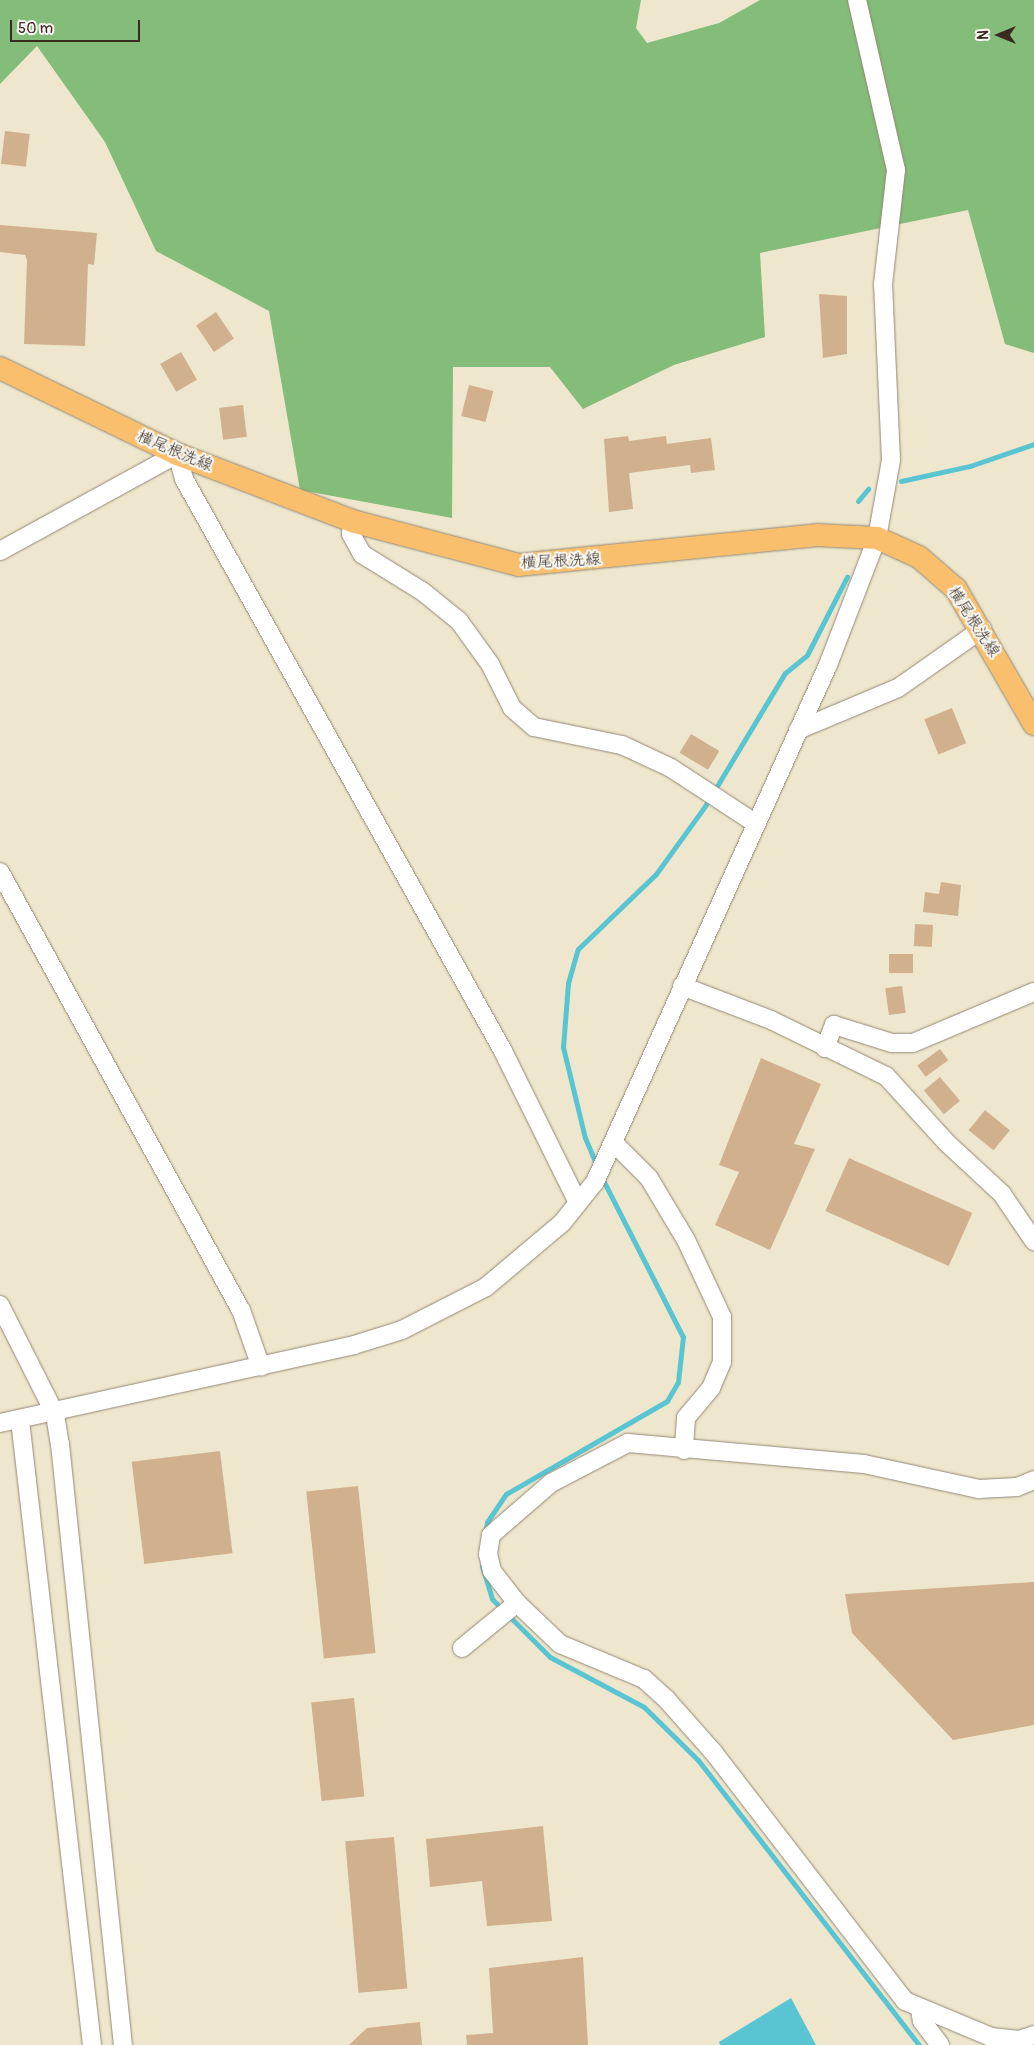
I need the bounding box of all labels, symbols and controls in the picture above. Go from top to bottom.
scale bar [12,10,142,42]
north arrow [974,10,1024,60]
text: 50 m [18,19,53,38]
text: N [975,30,992,40]
street label: 横尾根洗線 [134,427,216,475]
street label: 横尾根洗線 [521,549,601,573]
street label: 横尾根洗線 [944,583,1004,661]

